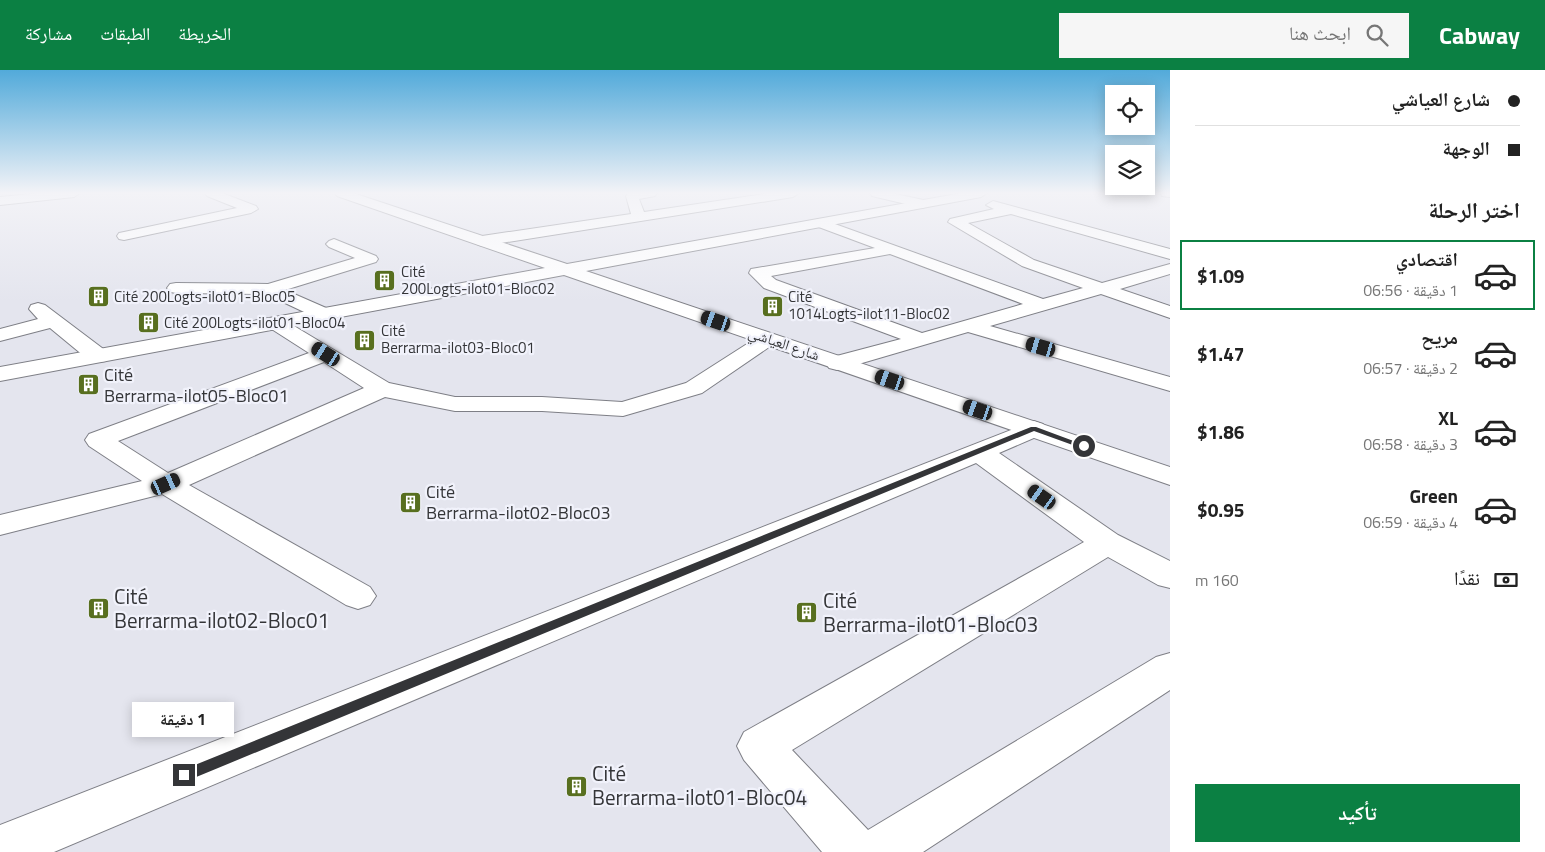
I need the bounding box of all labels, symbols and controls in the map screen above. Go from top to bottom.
search box [1059,13,1409,58]
text: Cabway [1439,17,1520,53]
text: ابحث هنا [1289,18,1351,47]
text: مشاركة [25,20,72,47]
text: الطبقات [100,20,150,47]
text: الخريطة [178,20,231,47]
icon: search [1363,21,1391,49]
text: شارع العياشي [1392,84,1490,113]
map controls [1105,85,1155,195]
button: locate [1105,85,1155,135]
text: الوجهة [1442,133,1490,162]
button: layers [1105,145,1155,195]
text: اختر الرحلة [1428,193,1520,227]
text: اقتصادي [1396,244,1458,273]
icon: car [1473,253,1518,298]
place label: Cité 200Logts-ilot01-Bloc02 [401,260,555,300]
text: $1.09 [1197,261,1244,290]
building icon: Cité 200Logts-ilot01-Bloc02 [373,269,397,293]
text: 1 دقيقة · 06:56 [1363,278,1458,302]
building icon: Cité 200Logts-ilot01-Bloc05 [86,285,110,309]
place label: Cité 200Logts-ilot01-Bloc05 [114,285,295,308]
place label: Cité 1014Logts-ilot11-Bloc02 [788,285,950,325]
building icon: Cité 1014Logts-ilot11-Bloc02 [760,294,784,318]
car [699,309,732,333]
building icon: Cité 200Logts-ilot01-Bloc04 [136,311,160,335]
place label: Cité 200Logts-ilot01-Bloc04 [164,311,345,334]
place label: Cité Berrarma-ilot03-Bloc01 [381,319,535,359]
street label: شارع العياشي [745,321,823,367]
text: مريح [1421,322,1458,351]
building icon: Cité Berrarma-ilot03-Bloc01 [353,328,377,352]
icon: car [1473,331,1518,376]
car [1024,336,1057,358]
text: $1.47 [1197,339,1244,368]
car [309,340,342,368]
text: 2 دقيقة · 06:57 [1363,356,1458,380]
place label: Cité Berrarma-ilot05-Bloc01 [104,361,288,409]
car [873,368,906,392]
building icon: Cité Berrarma-ilot05-Bloc01 [76,373,100,397]
car [961,398,994,422]
text: XL [1438,403,1458,432]
icon: car [1473,409,1518,454]
text: $1.86 [1197,417,1244,446]
text: 3 دقيقة · 06:58 [1363,432,1458,456]
route start [1073,435,1095,457]
car [149,471,182,497]
place label: Cité Berrarma-ilot02-Bloc03 [426,478,610,526]
text: Green [1409,481,1458,510]
car [1025,482,1058,512]
icon: car [1473,487,1518,532]
building icon: Cité Berrarma-ilot02-Bloc03 [398,490,422,514]
text: $0.95 [1197,495,1244,524]
text: 4 دقيقة · 06:59 [1363,510,1458,534]
text: نقدًا [1454,563,1480,592]
icon: cash [1492,566,1520,594]
text: 160 m [1195,568,1239,592]
place label: Cité Berrarma-ilot02-Bloc01 [114,580,329,636]
place label: Cité Berrarma-ilot01-Bloc03 [823,584,1038,640]
building icon: Cité Berrarma-ilot02-Bloc01 [86,597,110,621]
building icon: Cité Berrarma-ilot01-Bloc03 [795,601,819,625]
callout: 1 دقيقة [133,702,235,738]
text: 1 دقيقة [160,707,206,731]
place label: Cité Berrarma-ilot01-Bloc04 [592,757,807,813]
route end [173,764,195,786]
building icon: Cité Berrarma-ilot01-Bloc04 [564,774,588,798]
button: تأكيد [1195,784,1520,842]

